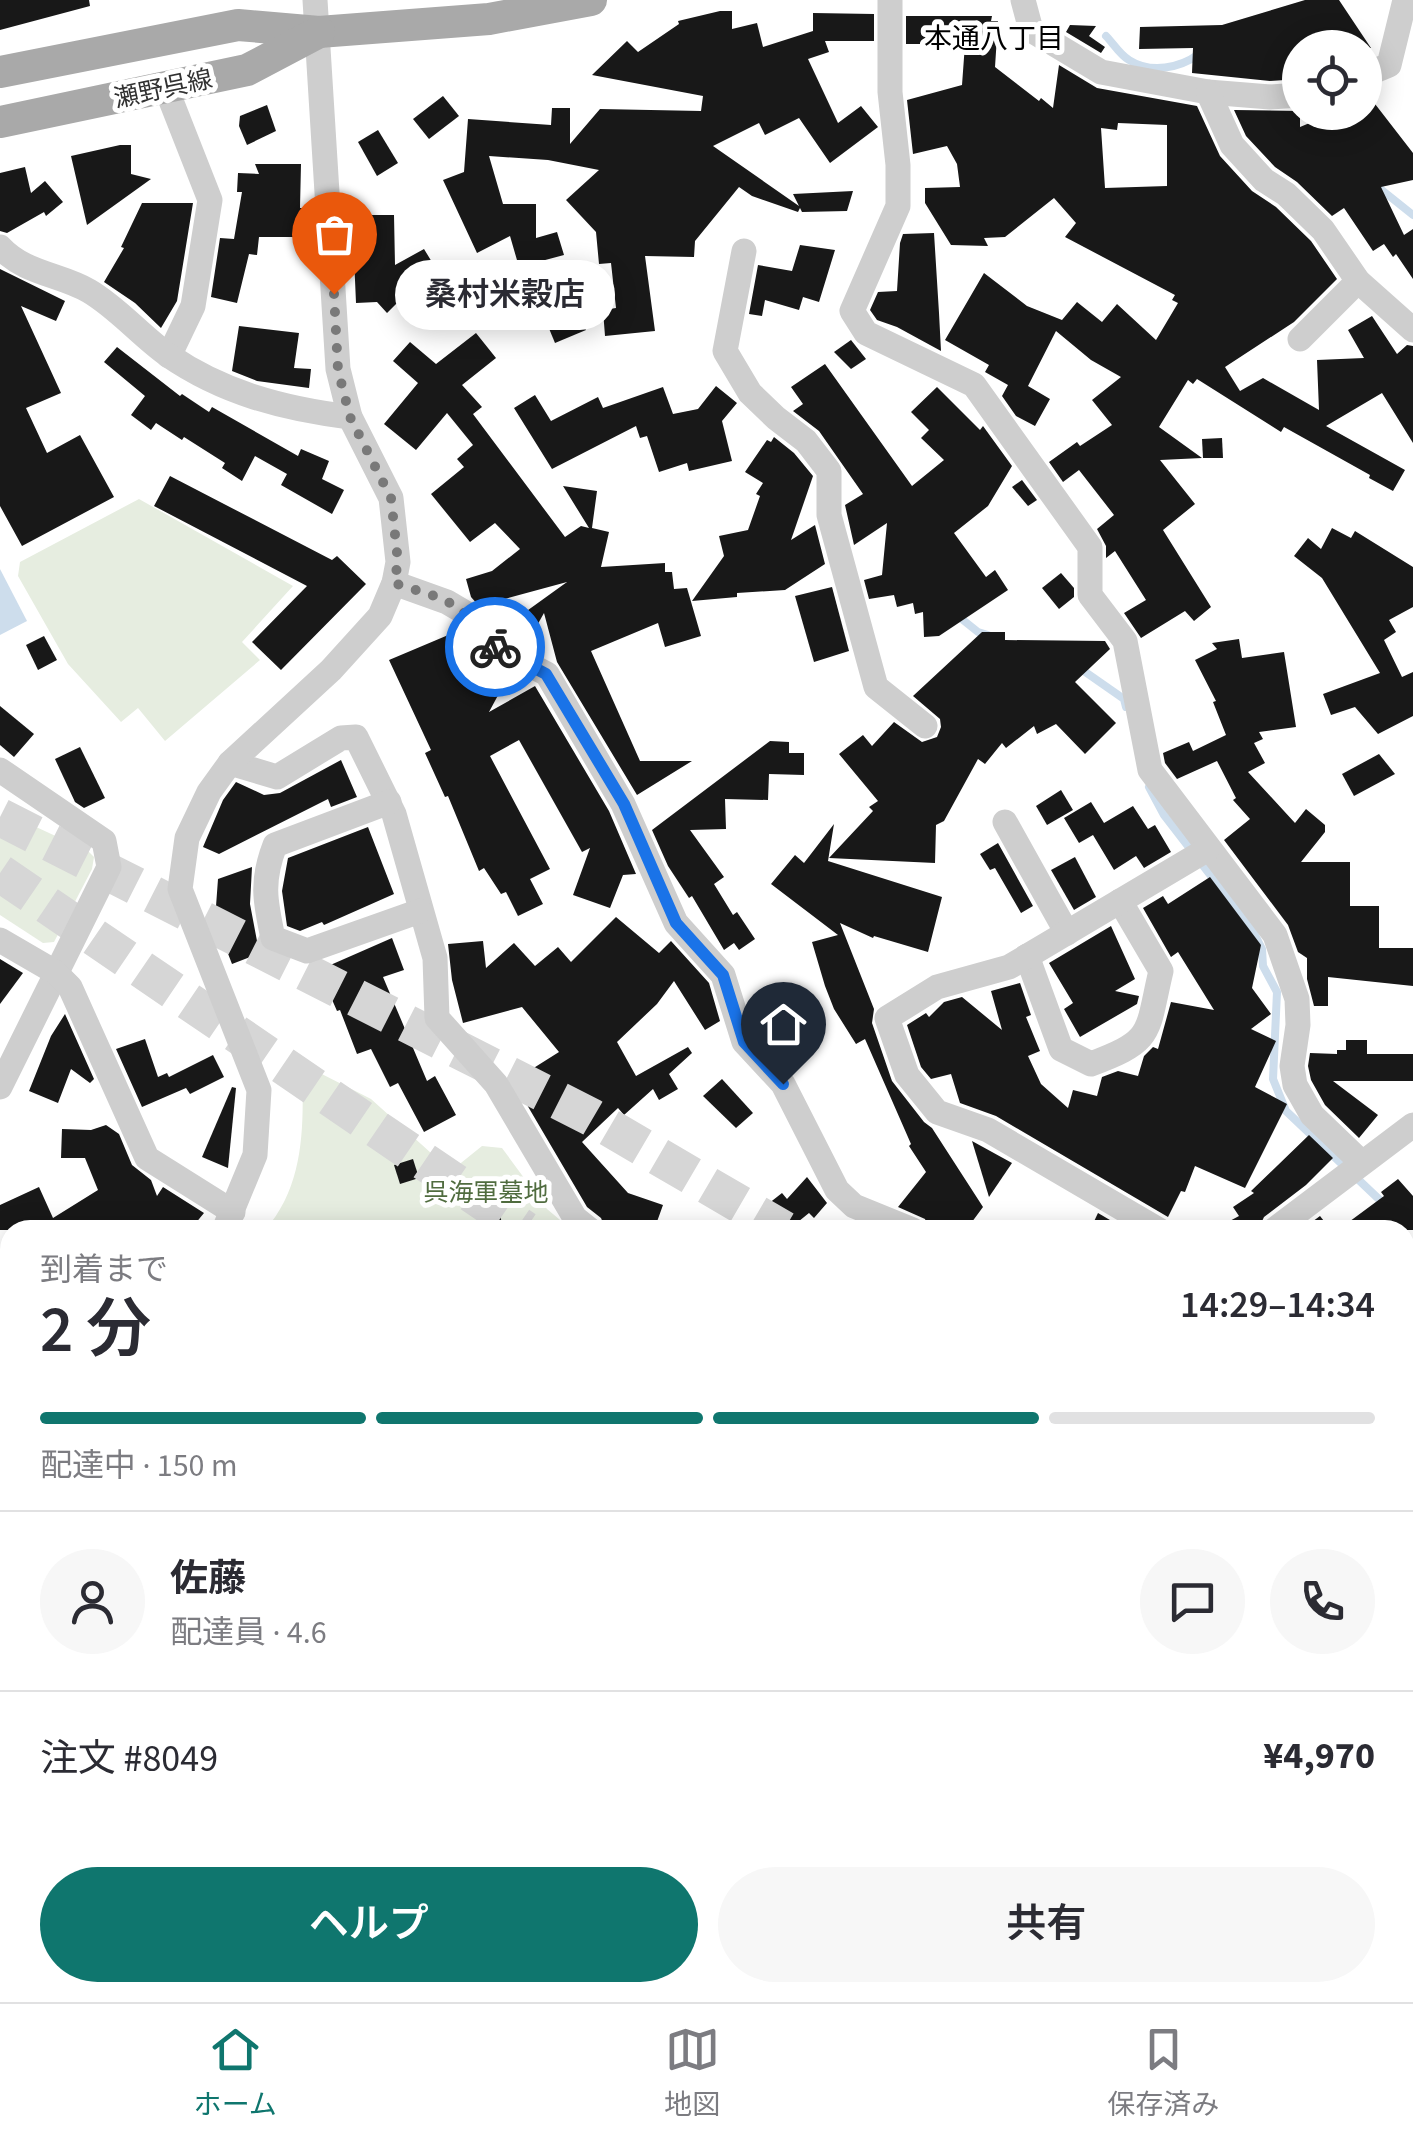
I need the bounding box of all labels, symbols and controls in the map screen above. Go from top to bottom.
district label: 本通八丁目 [924,19,1064,59]
map controls [1282,30,1382,130]
button: locate [1282,30,1382,130]
street label: 瀬野呉線 [111,61,216,117]
pin [292,192,377,295]
icon: bag [307,207,362,262]
callout: 桑村米穀店 [394,259,614,329]
text: 桑村米穀店 [425,272,585,318]
courier [445,597,545,697]
icon: bike [468,620,523,675]
pin [741,982,826,1085]
icon: home [756,997,811,1052]
park label: 呉海軍墓地 [423,1175,549,1211]
text: 到着まで [40,1247,168,1293]
text: 14:29–14:34 [1180,1278,1375,1332]
text: 2 分 [40,1284,151,1377]
text: 配達中 · 150 m [40,1443,237,1489]
button: person [40,1549,145,1654]
button: chat [1140,1549,1245,1654]
button: phone [1270,1549,1375,1654]
text: 佐藤 [170,1552,246,1606]
text: 配達員 · 4.6 [170,1610,327,1656]
text: ¥4,970 [1263,1729,1375,1783]
text: 注文 #8049 [40,1732,218,1786]
button: ヘルプ [40,1867,698,1982]
button: 共有 [718,1867,1375,1982]
tab: ホーム [194,2022,277,2125]
tab: 地図 [664,2022,720,2125]
tab: 保存済み [1107,2022,1219,2125]

